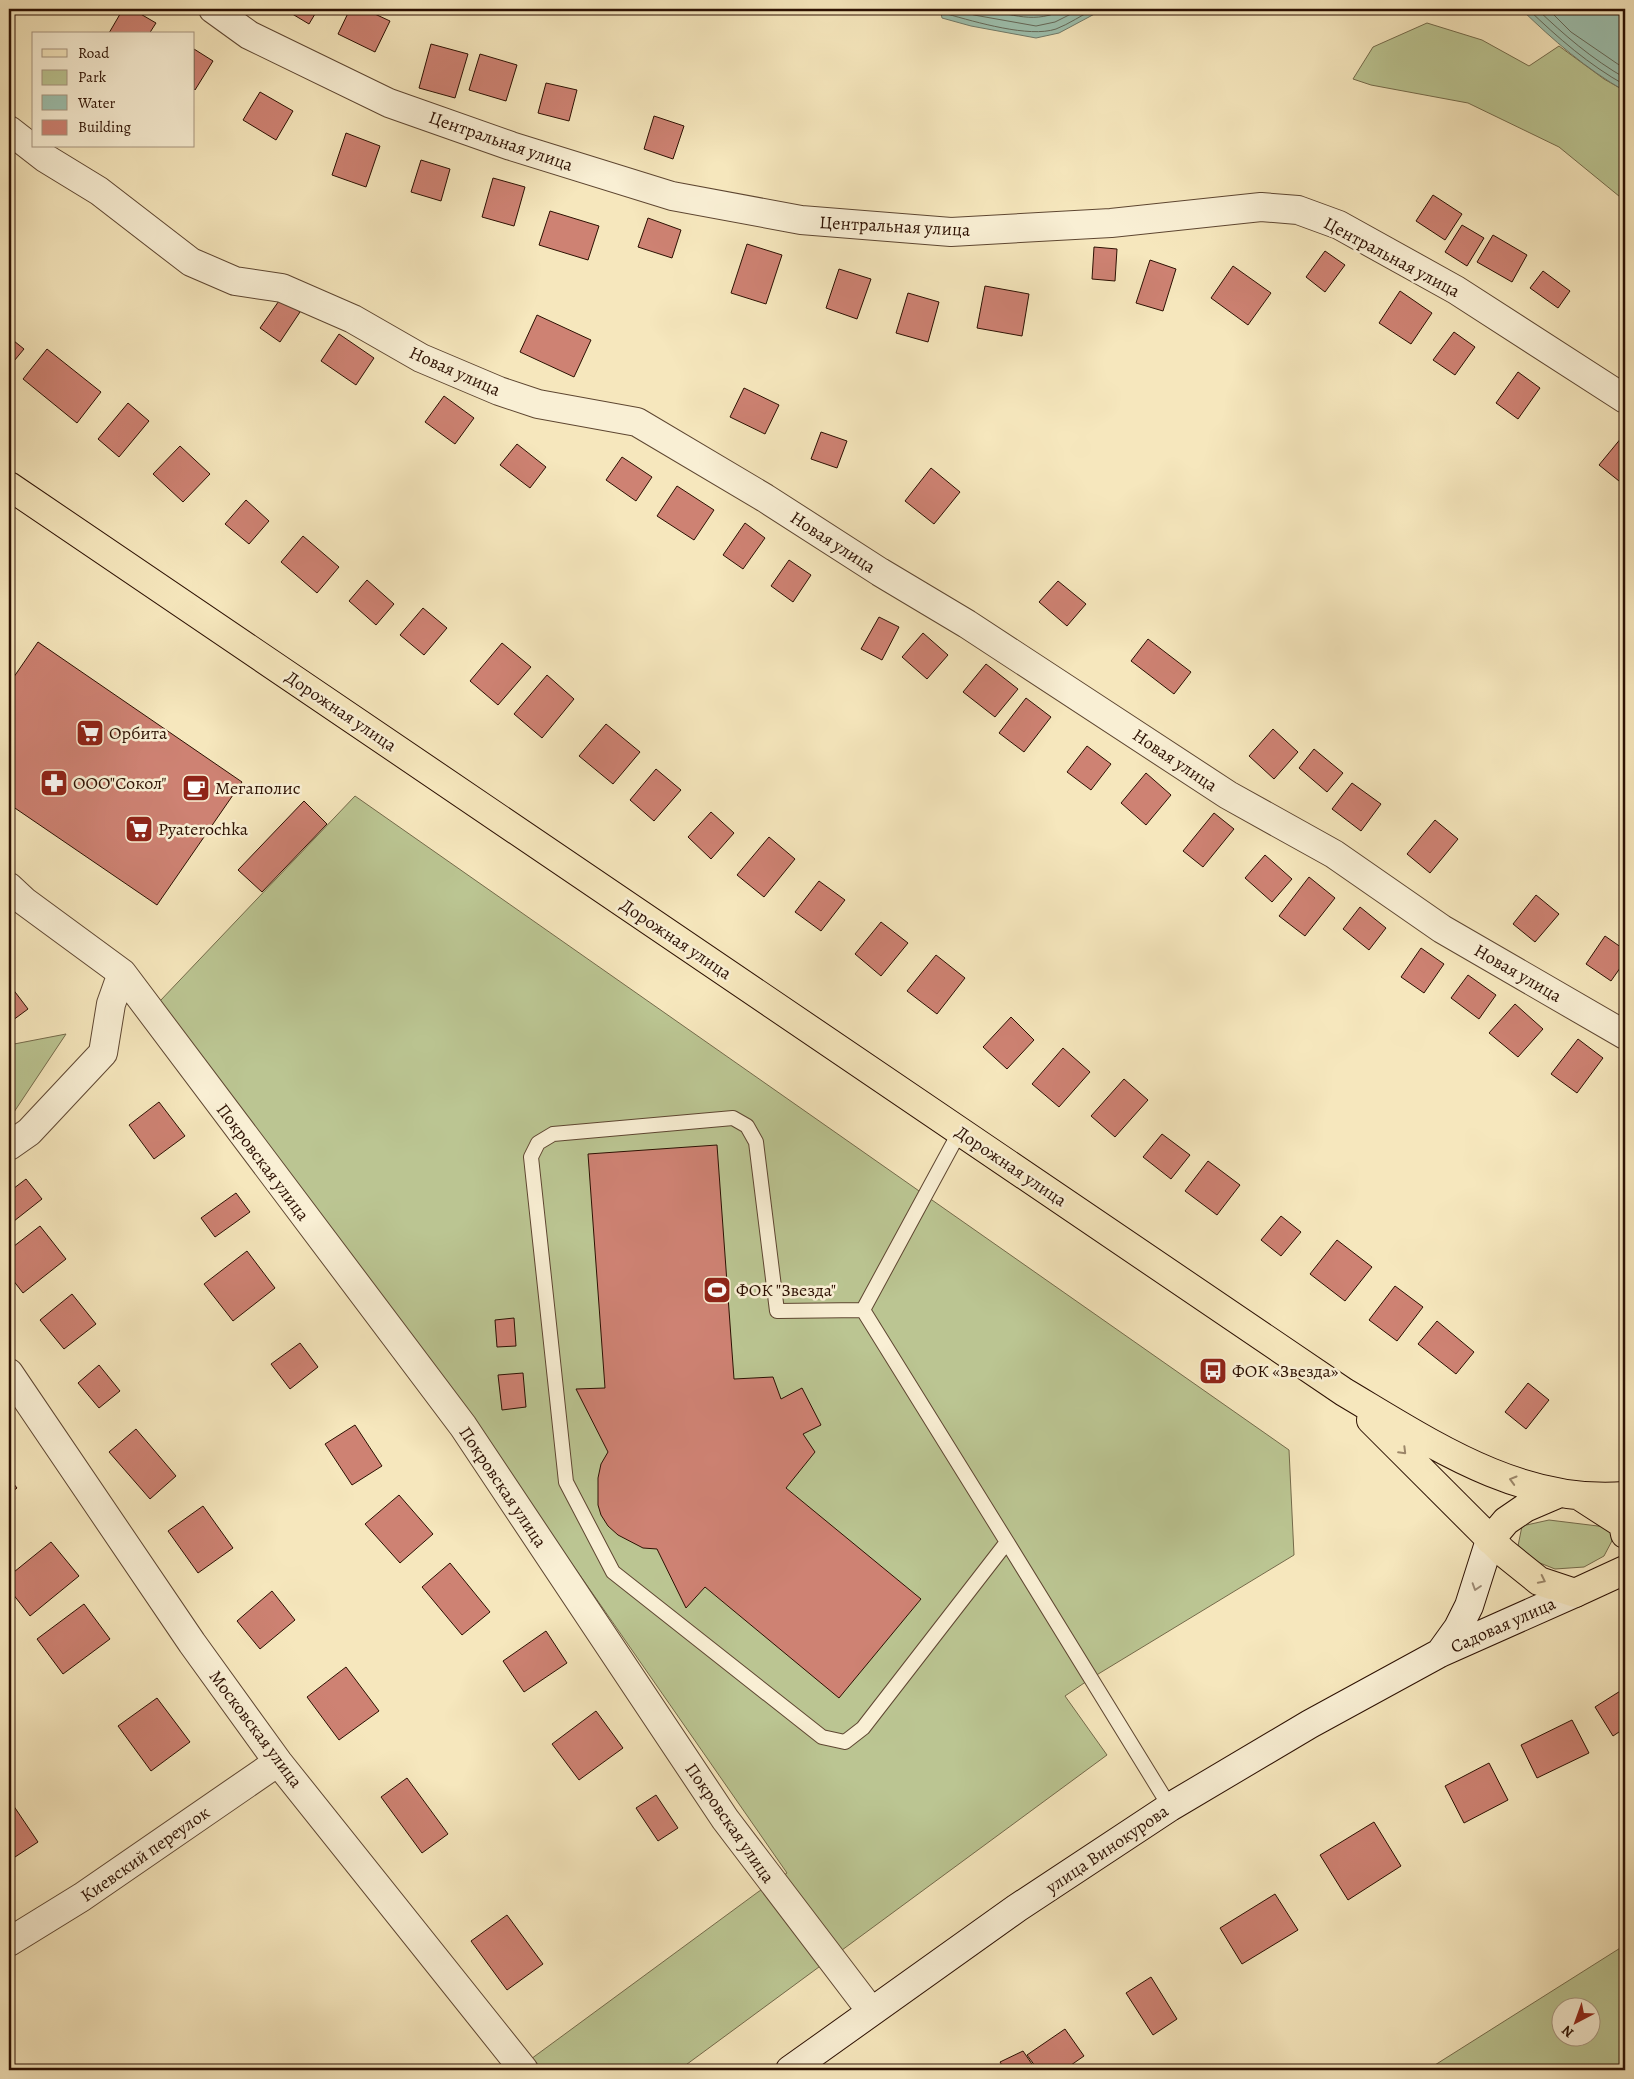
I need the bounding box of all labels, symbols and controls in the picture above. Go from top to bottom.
legend [32,32,195,148]
text: Road [78,43,110,63]
text: Park [78,67,107,87]
text: Water [77,93,115,113]
street label: Центральная улица [426,105,577,177]
text: Building [78,117,131,137]
street label: Центральная улица [819,210,972,242]
street label: Центральная улица [1320,211,1465,303]
street label: Новая улица [406,340,505,402]
street label: Новая улица [786,505,881,579]
street label: Дорожная улица [281,665,402,758]
supermarket icon: Орбита [75,718,105,748]
place label: Орбита [109,721,168,745]
street label: Новая улица [1128,723,1223,798]
pharmacy icon: ООО"Сокол" [39,768,69,798]
place label: ООО"Сокол" [73,771,167,795]
cafe icon: Мегаполис [181,773,211,803]
place label: Мегаполис [215,776,301,800]
supermarket icon: Pyaterochka [124,814,154,844]
place label: Pyaterochka [158,817,249,841]
street label: Дорожная улица [616,893,737,986]
street label: Новая улица [1470,938,1567,1008]
street label: Покровская улица [211,1098,316,1226]
street label: Дорожная улица [951,1120,1072,1213]
sports icon: ФОК "Звезда" [702,1275,732,1305]
place label: ФОК "Звезда" [736,1278,836,1302]
bus stop icon: ФОК «Звезда» [1198,1356,1228,1386]
place label: ФОК «Звезда» [1232,1359,1339,1383]
street label: Покровская улица [454,1422,553,1553]
one-way arrow [1397,1446,1406,1455]
one-way arrow [1509,1475,1518,1485]
one-way arrow [1536,1574,1545,1584]
one-way arrow [1472,1582,1482,1590]
street label: Садовая улица [1447,1591,1560,1659]
street label: Московская улица [204,1665,309,1793]
street label: Покровская улица [680,1758,781,1888]
street label: улица Винокурова [1040,1799,1174,1900]
street label: Киевский переулок [76,1801,214,1907]
north arrow [1552,1996,1602,2046]
text: N [1558,2021,1578,2042]

